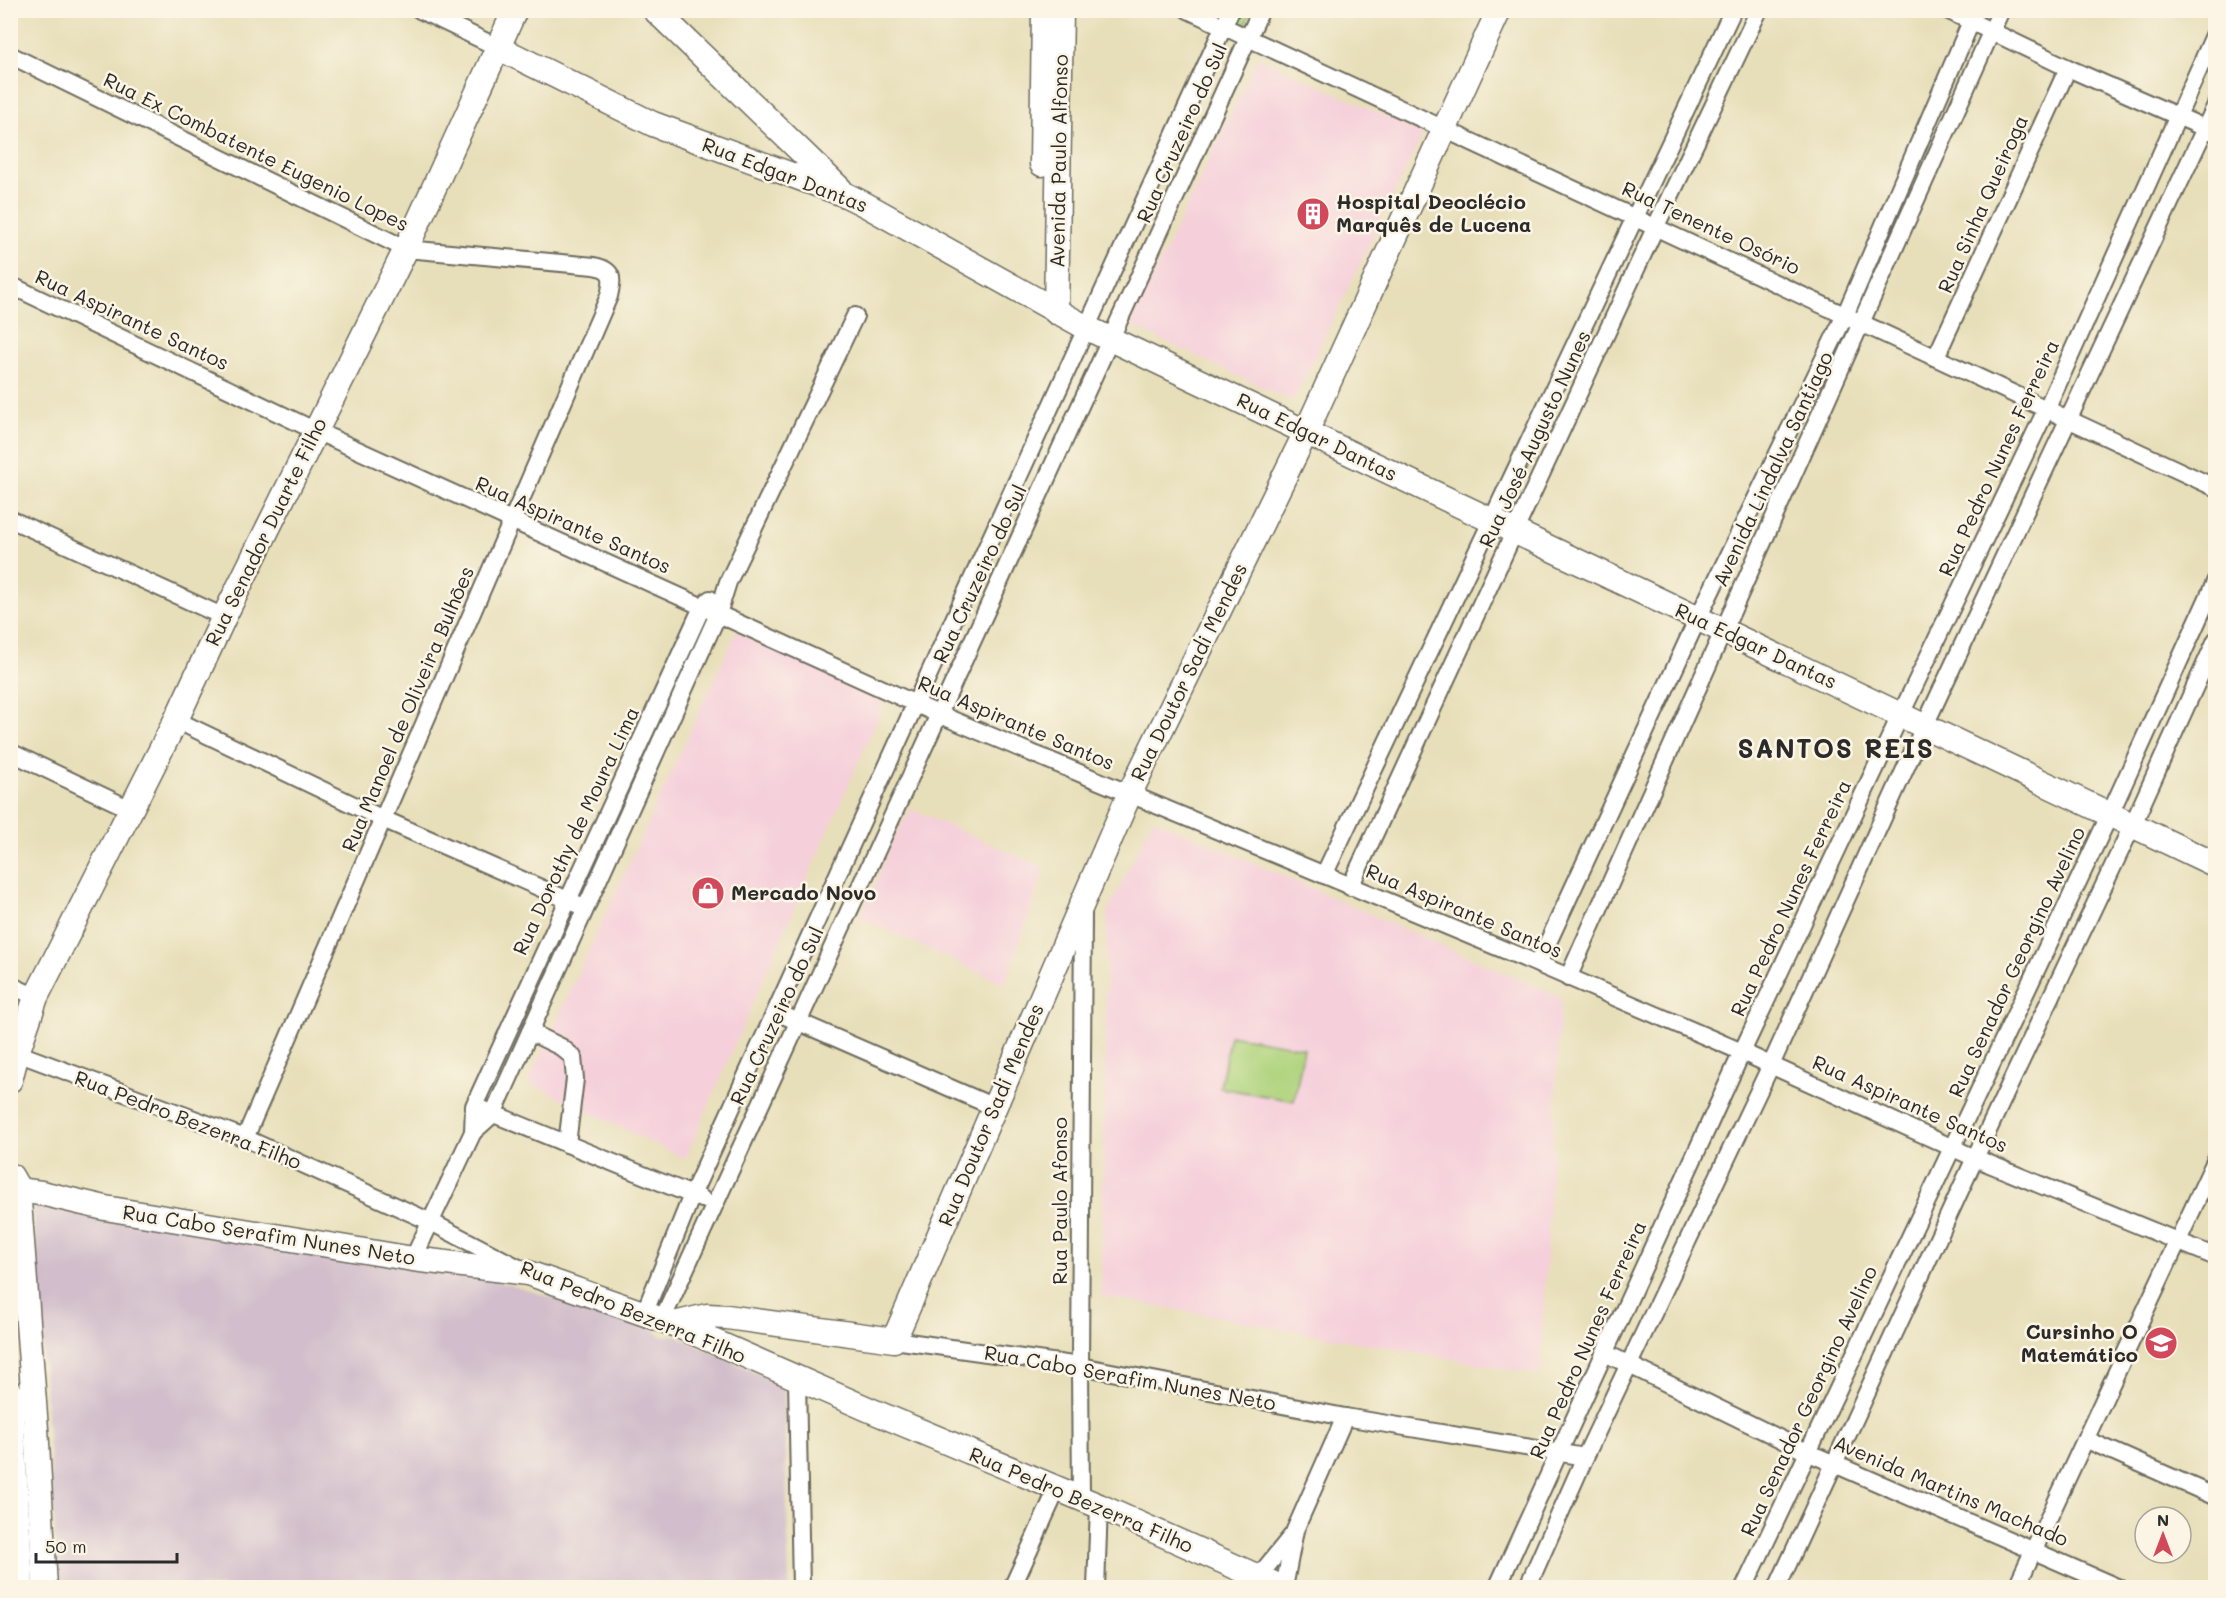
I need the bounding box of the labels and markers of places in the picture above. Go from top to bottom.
place label: Hospital Deoclécio Marquês de Lucena [1336,188,1531,237]
building icon: Hospital Deoclécio Marquês de Lucena [1295,196,1331,232]
shop icon: Mercado Novo [690,875,726,911]
place label: Mercado Novo [731,879,876,905]
place label: Cursinho O Matemático [2021,1318,2138,1367]
school or university icon: Cursinho O Matemático [2143,1325,2179,1361]

